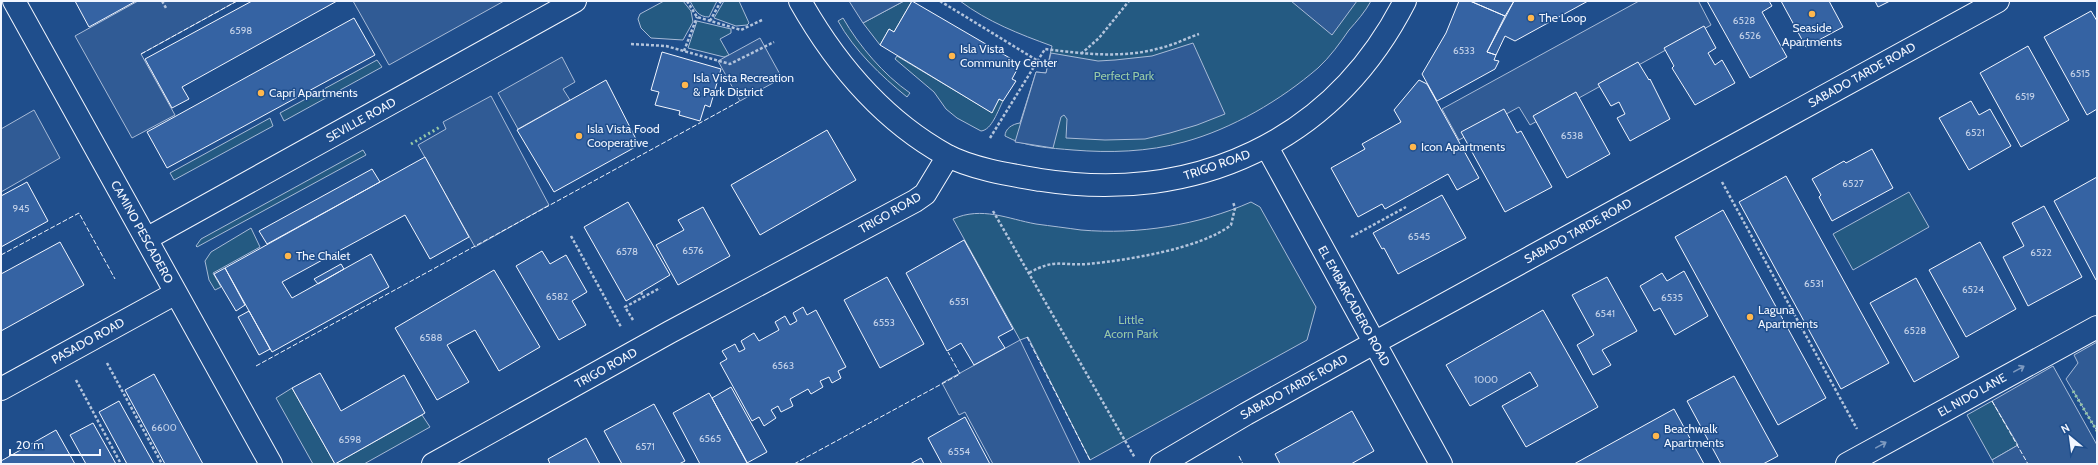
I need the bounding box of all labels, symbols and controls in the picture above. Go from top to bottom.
marker: Seaside Apartments [1807,9,1817,19]
place label: The Loop [1539,10,1587,25]
marker: The Loop [1526,13,1536,23]
house number: 6528 [1733,14,1755,27]
place label: Seaside Apartments [1782,20,1842,49]
house number: 6598 [230,24,252,37]
house number: 6526 [1739,29,1761,42]
street label: SABADO TARDE ROAD [1805,39,1918,110]
place label: Isla Vista Community Center [960,41,1057,70]
house number: 6533 [1453,44,1475,57]
marker: Isla Vista Community Center [947,51,957,61]
house number: 6515 [2070,67,2090,80]
park label: Perfect Park [1094,68,1155,83]
place label: Isla Vista Recreation & Park District [693,70,794,99]
marker: Isla Vista Recreation & Park District [680,80,690,90]
place label: Capri Apartments [269,85,358,100]
marker: Capri Apartments [256,88,266,98]
house number: 6519 [2015,90,2035,103]
street label: SEVILLE ROAD [323,94,399,145]
place label: Isla Vista Food Cooperative [587,121,660,150]
house number: 6521 [1965,126,1985,139]
house number: 6538 [1561,129,1583,142]
marker: Isla Vista Food Cooperative [574,131,584,141]
place label: Icon Apartments [1421,139,1505,154]
marker: Icon Apartments [1408,142,1418,152]
street label: TRIGO ROAD [1182,146,1252,183]
house number: 6527 [1842,177,1864,190]
street label: CAMINO PESCADERO [108,178,177,286]
street label: TRIGO ROAD [856,189,924,236]
street label: SABADO TARDE ROAD [1521,195,1634,266]
house number: 945 [13,202,29,215]
house number: 6545 [1408,230,1430,243]
street label: EL EMBARCADERO ROAD [1315,243,1394,369]
house number: 6576 [682,244,704,257]
house number: 6578 [616,245,638,258]
house number: 6522 [2030,246,2052,259]
place label: The Chalet [296,248,350,263]
marker: The Chalet [283,251,293,261]
house number: 6531 [1804,277,1824,290]
house number: 6524 [1962,283,1984,296]
house number: 6582 [546,290,568,303]
house number: 6535 [1661,291,1683,304]
house number: 6551 [949,295,969,308]
place label: Laguna Apartments [1758,302,1818,331]
house number: 6541 [1595,307,1615,320]
park label: Little Acorn Park [1104,312,1159,341]
marker: Laguna Apartments [1745,312,1755,322]
street label: PASADO ROAD [49,314,127,367]
house number: 6553 [873,316,895,329]
house number: 6528 [1904,324,1926,337]
house number: 6588 [419,331,443,344]
street label: TRIGO ROAD [572,344,640,391]
street label: SABADO TARDE ROAD [1237,351,1350,422]
house number: 6563 [772,359,794,372]
one-way arrow [2013,365,2025,373]
street label: EL NIDO LANE [1935,369,2009,420]
house number: 1000 [1474,373,1498,386]
north arrow [2050,417,2090,457]
text: N [2058,420,2072,436]
house number: 6600 [151,421,177,434]
place label: Beachwalk Apartments [1664,421,1724,450]
scale bar [10,431,100,457]
marker: Beachwalk Apartments [1651,431,1661,441]
house number: 6565 [699,432,721,445]
house number: 6598 [339,433,361,446]
text: 20 m [16,437,44,452]
house number: 6571 [635,440,655,453]
one-way arrow [1875,441,1887,448]
house number: 6554 [948,445,970,458]

